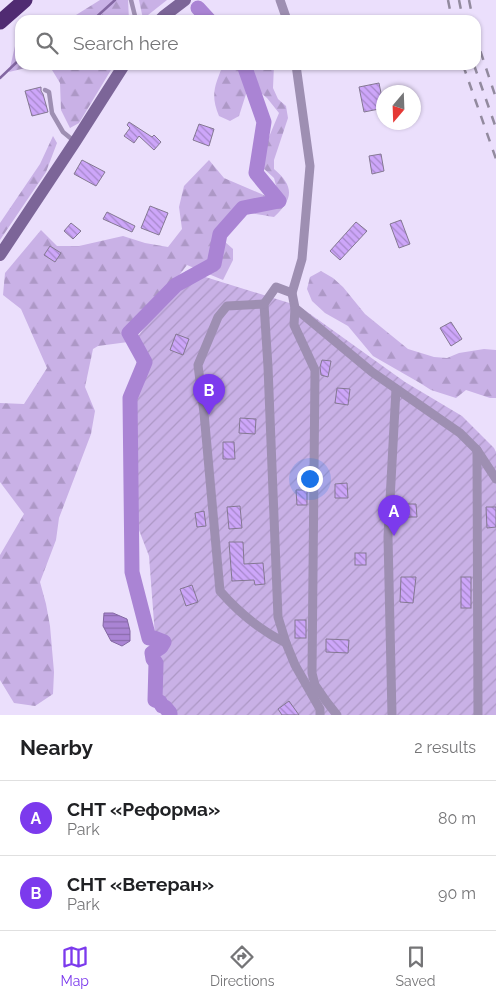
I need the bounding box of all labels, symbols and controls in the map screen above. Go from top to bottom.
search box [15,15,481,70]
icon: search [33,29,61,57]
text: Search here [73,32,179,54]
north arrow [376,85,421,130]
pin: B [193,374,225,415]
your location [297,466,323,492]
pin: A [378,495,410,536]
text: Nearby [20,735,93,760]
text: 2 results [414,738,476,757]
text: СНТ «Реформа» [67,798,220,820]
text: A [31,809,41,828]
text: 80 m [438,809,476,828]
text: Park [67,820,100,839]
text: СНТ «Ветеран» [67,873,214,895]
text: B [31,884,41,903]
text: 90 m [438,884,476,903]
text: Park [67,895,100,914]
tab: Map [60,943,89,989]
tab: Directions [210,943,275,989]
tab: Saved [395,943,436,989]

